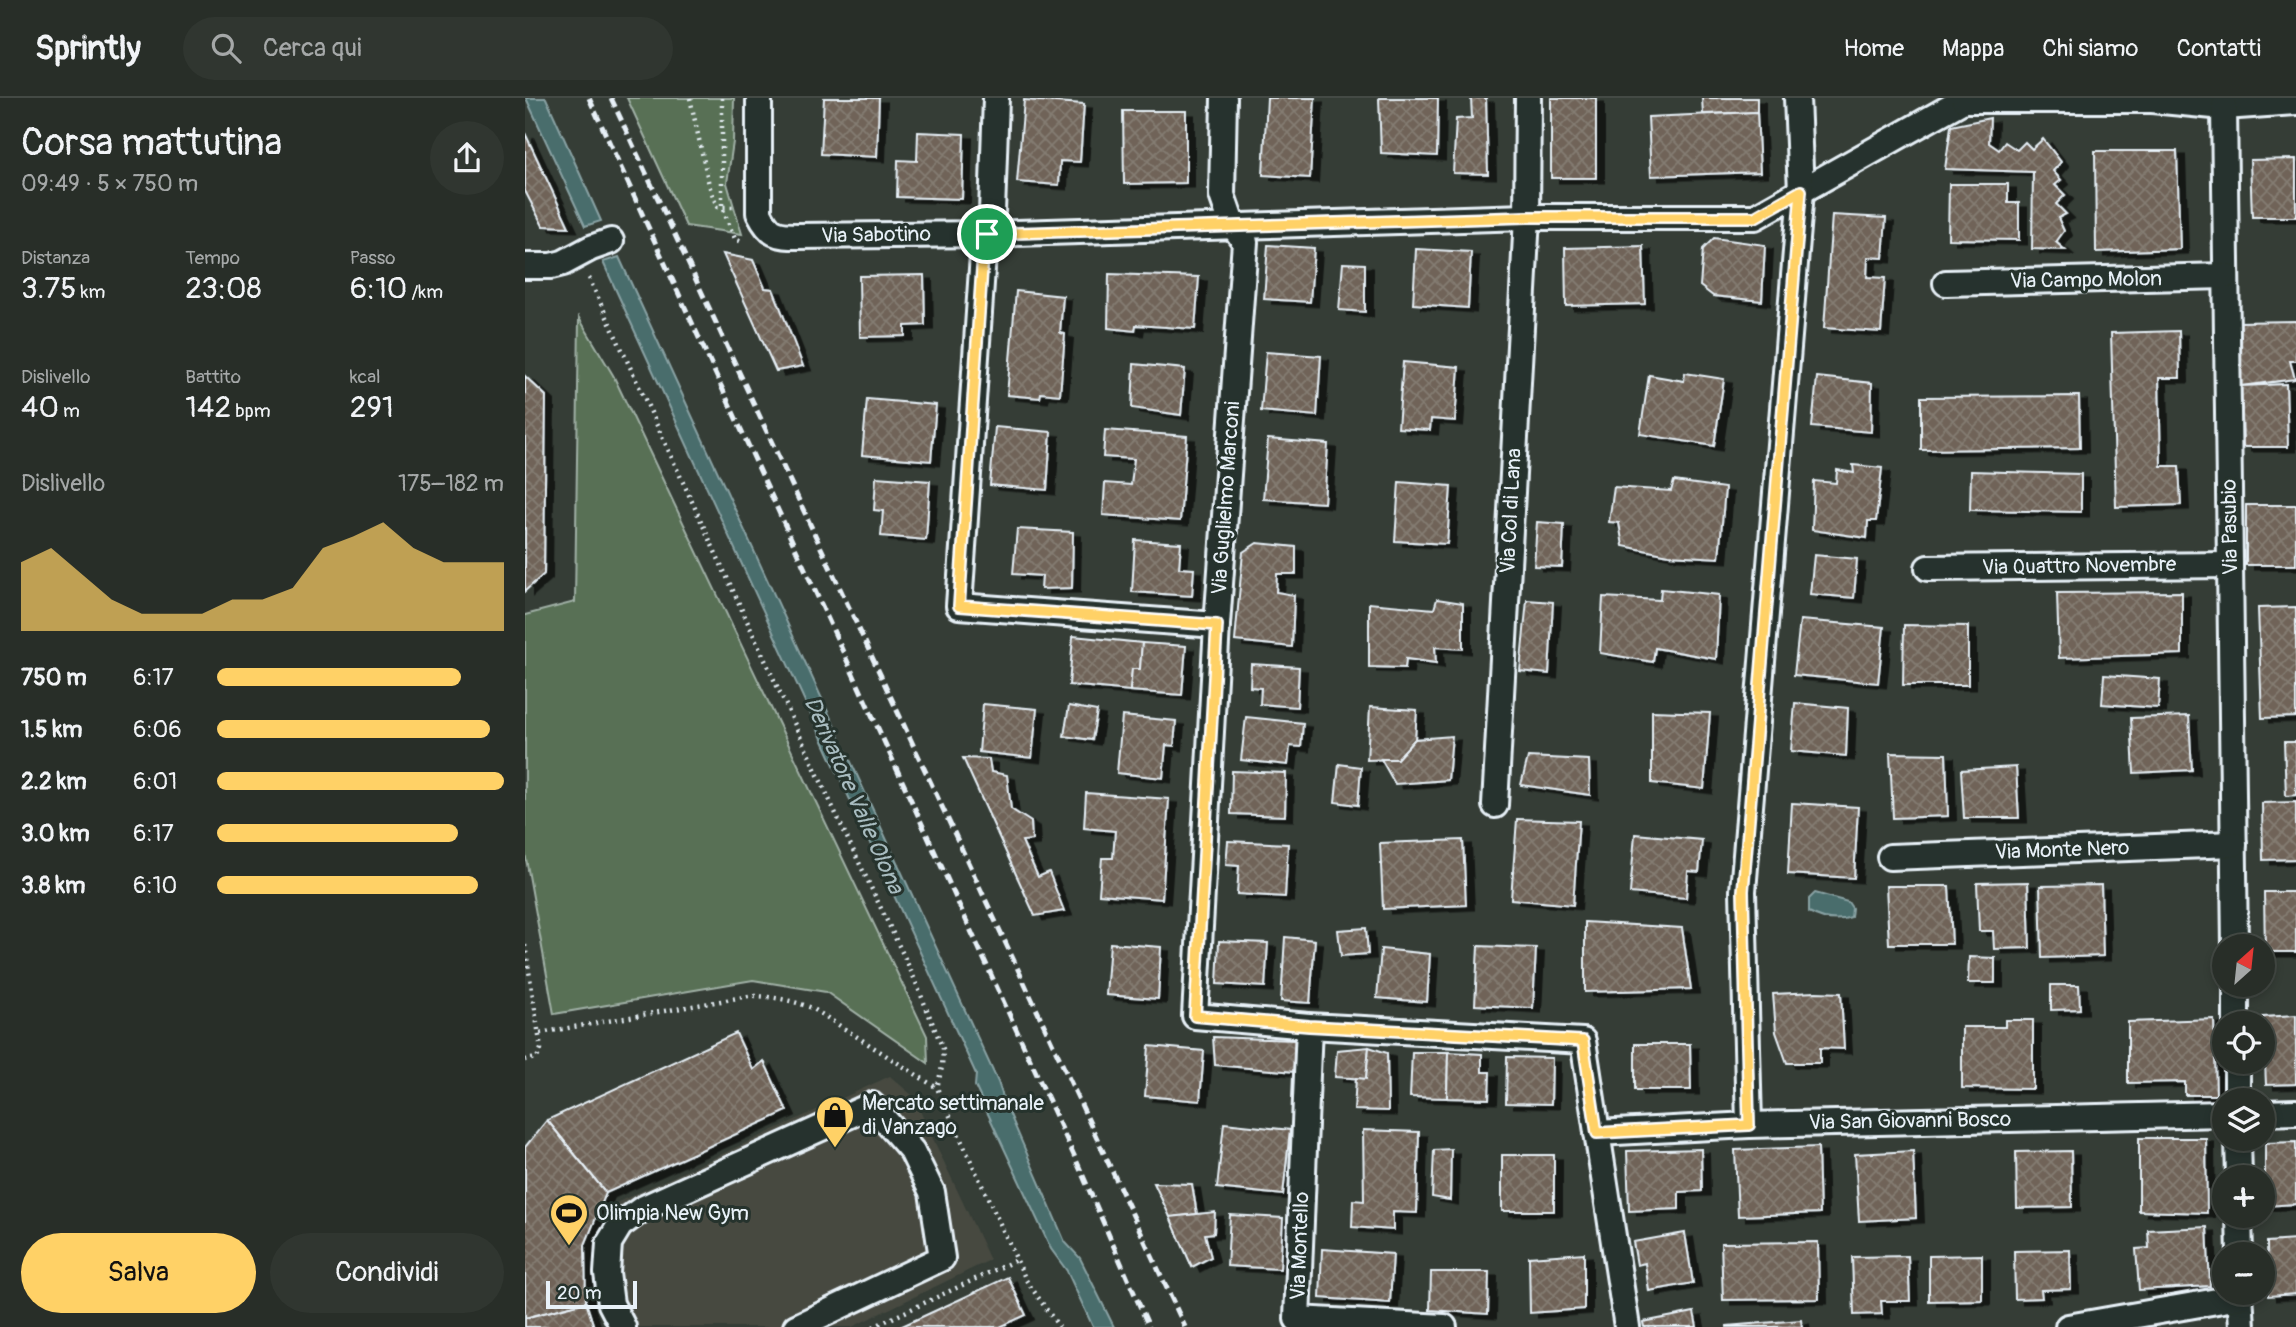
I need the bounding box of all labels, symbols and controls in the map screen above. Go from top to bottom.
search box [183,17,673,80]
text: Sprintly [35,28,141,69]
icon: search [207,29,245,67]
text: Cerca qui [263,32,362,64]
text: Home [1844,34,1904,63]
text: Mappa [1942,34,2004,63]
text: Chi siamo [2042,34,2138,63]
text: Contatti [2176,34,2261,63]
text: Corsa mattutina [21,119,282,167]
button: share [430,121,504,195]
text: 09:49 · 5 × 750 m [21,169,198,198]
pin [957,204,1017,264]
icon: arrive [968,215,1006,253]
street label: Via Sabotino [821,221,931,249]
text: Distanza [21,246,90,270]
text: Tempo [185,246,240,270]
text: Passo [350,246,395,270]
street label: Via Campo Molon [2010,265,2162,295]
text: 3.75 [21,270,76,307]
text: 23:08 [185,270,262,307]
text: 6:10 [350,270,407,307]
text: km [76,280,105,304]
text: /km [407,280,443,304]
text: Dislivello [21,365,90,389]
text: Battito [185,365,241,389]
text: kcal [350,365,381,389]
text: 40 [21,389,59,426]
text: 142 [185,389,231,426]
text: 291 [350,389,394,426]
text: m [59,399,80,423]
text: bpm [231,399,271,423]
street label: Via Guglielmo Marconi [1206,400,1246,596]
street label: Via Col di Lana [1494,448,1528,574]
text: Dislivello [21,469,105,498]
text: 175–182 m [398,469,504,498]
street label: Via Pasubio [2216,479,2244,575]
street label: Via Quattro Novembre [1982,551,2177,581]
text: 750 m [21,663,87,692]
text: 6:17 [133,663,174,692]
water label: Derivatore Valle Olona [798,692,911,899]
text: 1.5 km [21,715,83,744]
text: 6:06 [133,715,182,744]
text: 2.2 km [21,767,87,796]
text: 6:01 [133,767,177,796]
text: 3.0 km [21,819,90,848]
text: 6:17 [133,819,174,848]
street label: Via Monte Nero [1994,834,2130,866]
text: 3.8 km [21,871,85,900]
text: 6:10 [133,871,177,900]
north arrow [2212,934,2275,998]
map controls [2212,934,2275,1305]
button: locate [2212,1011,2275,1074]
button: layers [2212,1088,2275,1151]
place label: Mercato settimanale di Vanzago [862,1090,1044,1141]
shop icon: Mercato settimanale di Vanzago [814,1094,856,1149]
street label: Via San Giovanni Bosco [1809,1106,2011,1136]
button: + [2212,1165,2275,1228]
street label: Via Montello [1285,1191,1315,1301]
sports icon: Olimpia New Gym [548,1192,590,1247]
place label: Olimpia New Gym [596,1200,749,1227]
button: Salva [21,1233,256,1313]
button: Condividi [270,1233,504,1313]
button: − [2212,1242,2275,1305]
scale bar [546,1278,637,1310]
text: 20 m [557,1281,602,1305]

